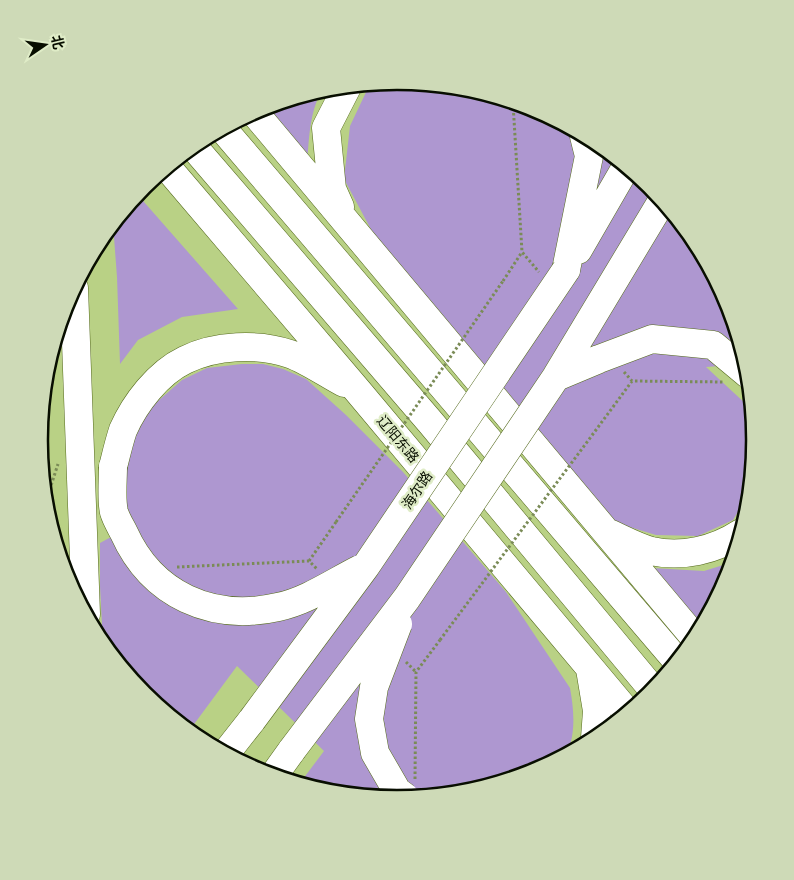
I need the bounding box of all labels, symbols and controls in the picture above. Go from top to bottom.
north arrow [20,20,70,70]
text: 北 [47,33,69,51]
street label: 辽阳东路 [373,411,424,466]
street label: 海尔路 [397,467,436,512]

